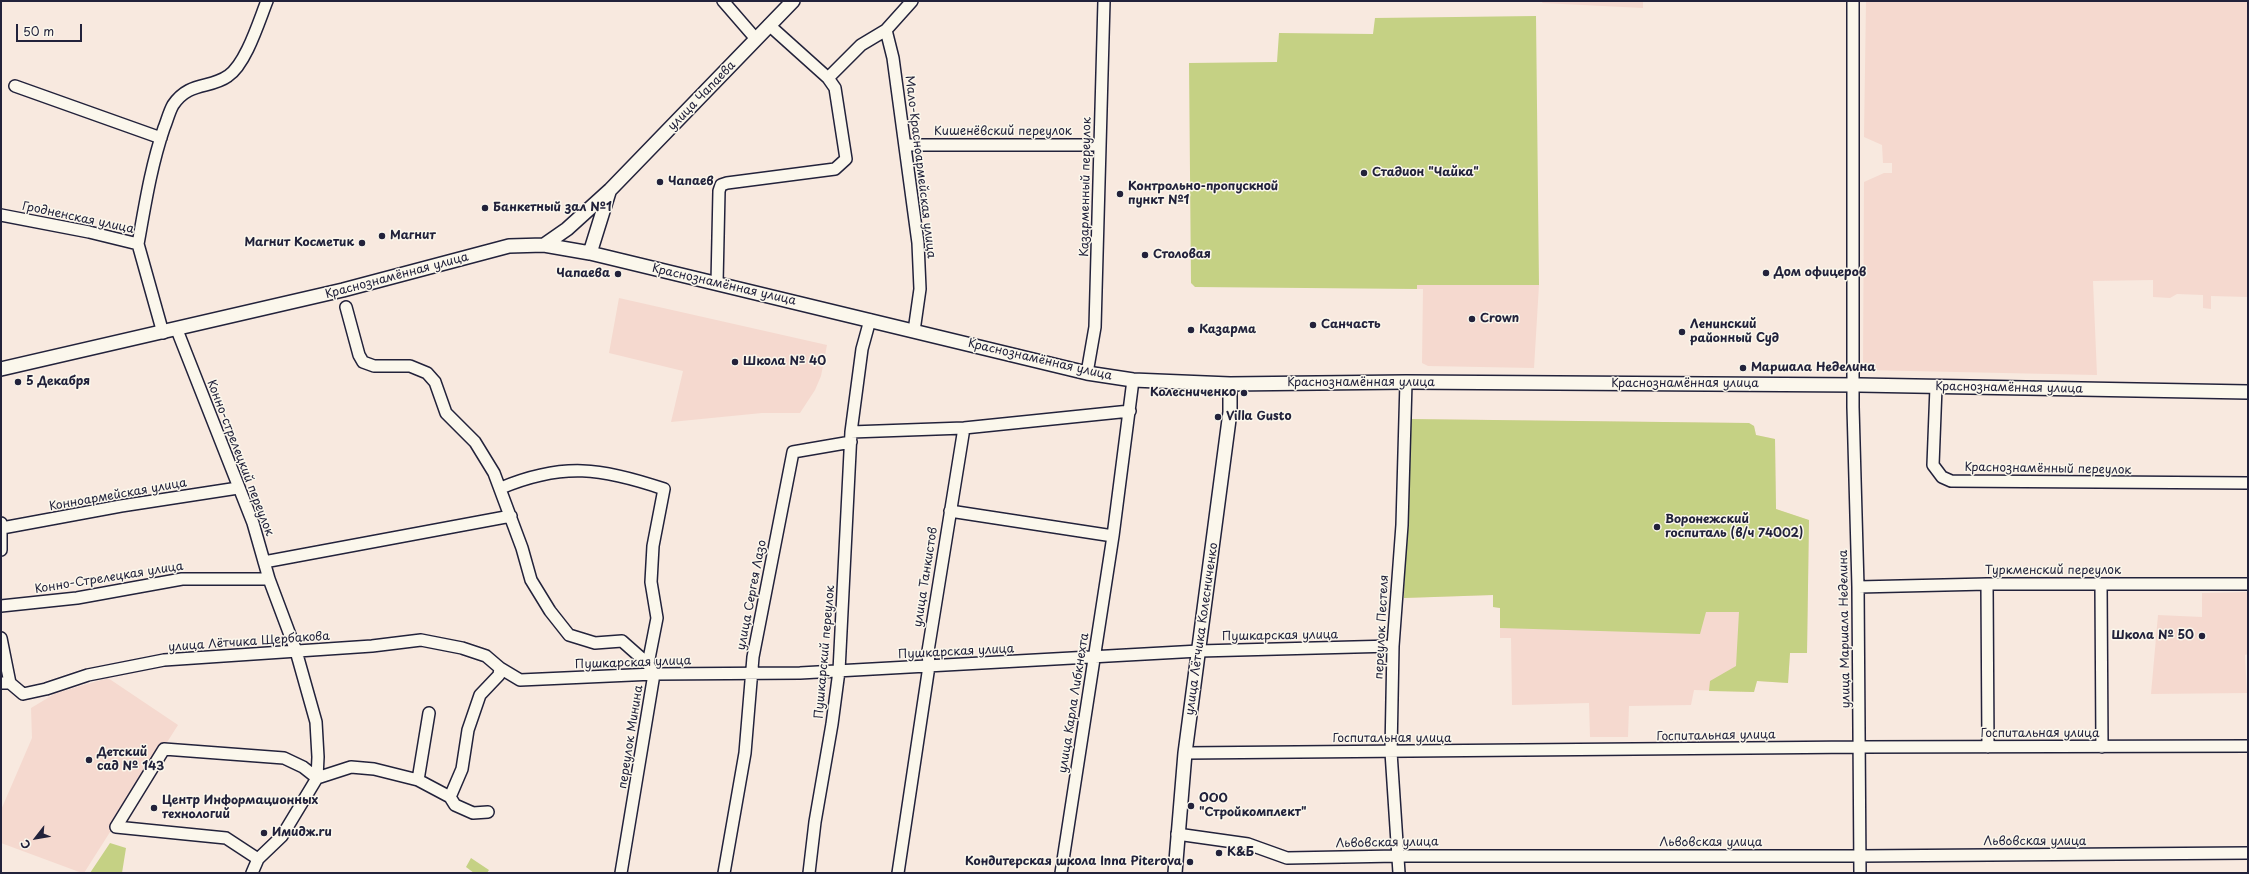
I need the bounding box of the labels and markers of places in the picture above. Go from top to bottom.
place label: Стадион "Чайка" [1372,166,1479,180]
marker: Стадион "Чайка" [1359,168,1369,178]
place label: Чапаев [668,175,714,189]
marker: Чапаев [655,177,665,187]
place label: Контрольно-пропускной пункт №1 [1128,180,1278,208]
marker: Контрольно-пропускной пункт №1 [1115,189,1125,199]
place label: Банкетный зал №1 [493,201,612,215]
marker: Банкетный зал №1 [480,203,490,213]
place label: Магнит [390,229,436,243]
marker: Магнит [377,231,387,241]
place label: Магнит Косметик [244,236,354,250]
marker: Магнит Косметик [357,238,367,248]
place label: Столовая [1153,248,1211,262]
marker: Столовая [1140,250,1150,260]
place label: Дом офицеров [1774,266,1866,280]
place label: Чапаева [556,267,610,281]
marker: Дом офицеров [1761,268,1771,278]
marker: Чапаева [613,269,623,279]
place label: Crown [1480,312,1519,326]
marker: Crown [1467,314,1477,324]
place label: Санчасть [1321,318,1381,332]
place label: Ленинский районный Суд [1690,318,1779,346]
marker: Санчасть [1308,320,1318,330]
place label: Казарма [1199,323,1256,337]
marker: Казарма [1186,325,1196,335]
marker: Ленинский районный Суд [1677,327,1687,337]
place label: Школа № 40 [743,355,826,369]
marker: Школа № 40 [730,357,740,367]
place label: Маршала Неделина [1751,361,1876,375]
marker: Маршала Неделина [1738,363,1748,373]
place label: 5 Декабря [26,375,90,389]
marker: 5 Декабря [13,377,23,387]
place label: Колесниченко [1150,386,1236,400]
marker: Колесниченко [1239,388,1249,398]
place label: Villa Gusto [1226,410,1291,424]
marker: Villa Gusto [1213,412,1223,422]
place label: Воронежский госпиталь (в/ч 74002) [1665,513,1803,541]
marker: Воронежский госпиталь (в/ч 74002) [1652,522,1662,532]
place label: Школа № 50 [2111,629,2194,643]
marker: Школа № 50 [2197,631,2207,641]
place label: Детский сад № 143 [97,746,164,774]
marker: Детский сад № 143 [84,755,94,765]
place label: ООО "Стройкомплект" [1199,792,1306,820]
place label: Центр Информационных технологий [162,794,318,822]
marker: ООО "Стройкомплект" [1186,801,1196,811]
marker: Центр Информационных технологий [149,803,159,813]
place label: Имидж.ru [272,826,332,840]
marker: Имидж.ru [259,828,269,838]
place label: К&Б [1227,846,1254,860]
marker: К&Б [1214,848,1224,858]
place label: Кондитерская школа Inna Piterova [965,855,1182,869]
marker: Кондитерская школа Inna Piterova [1185,857,1195,867]

